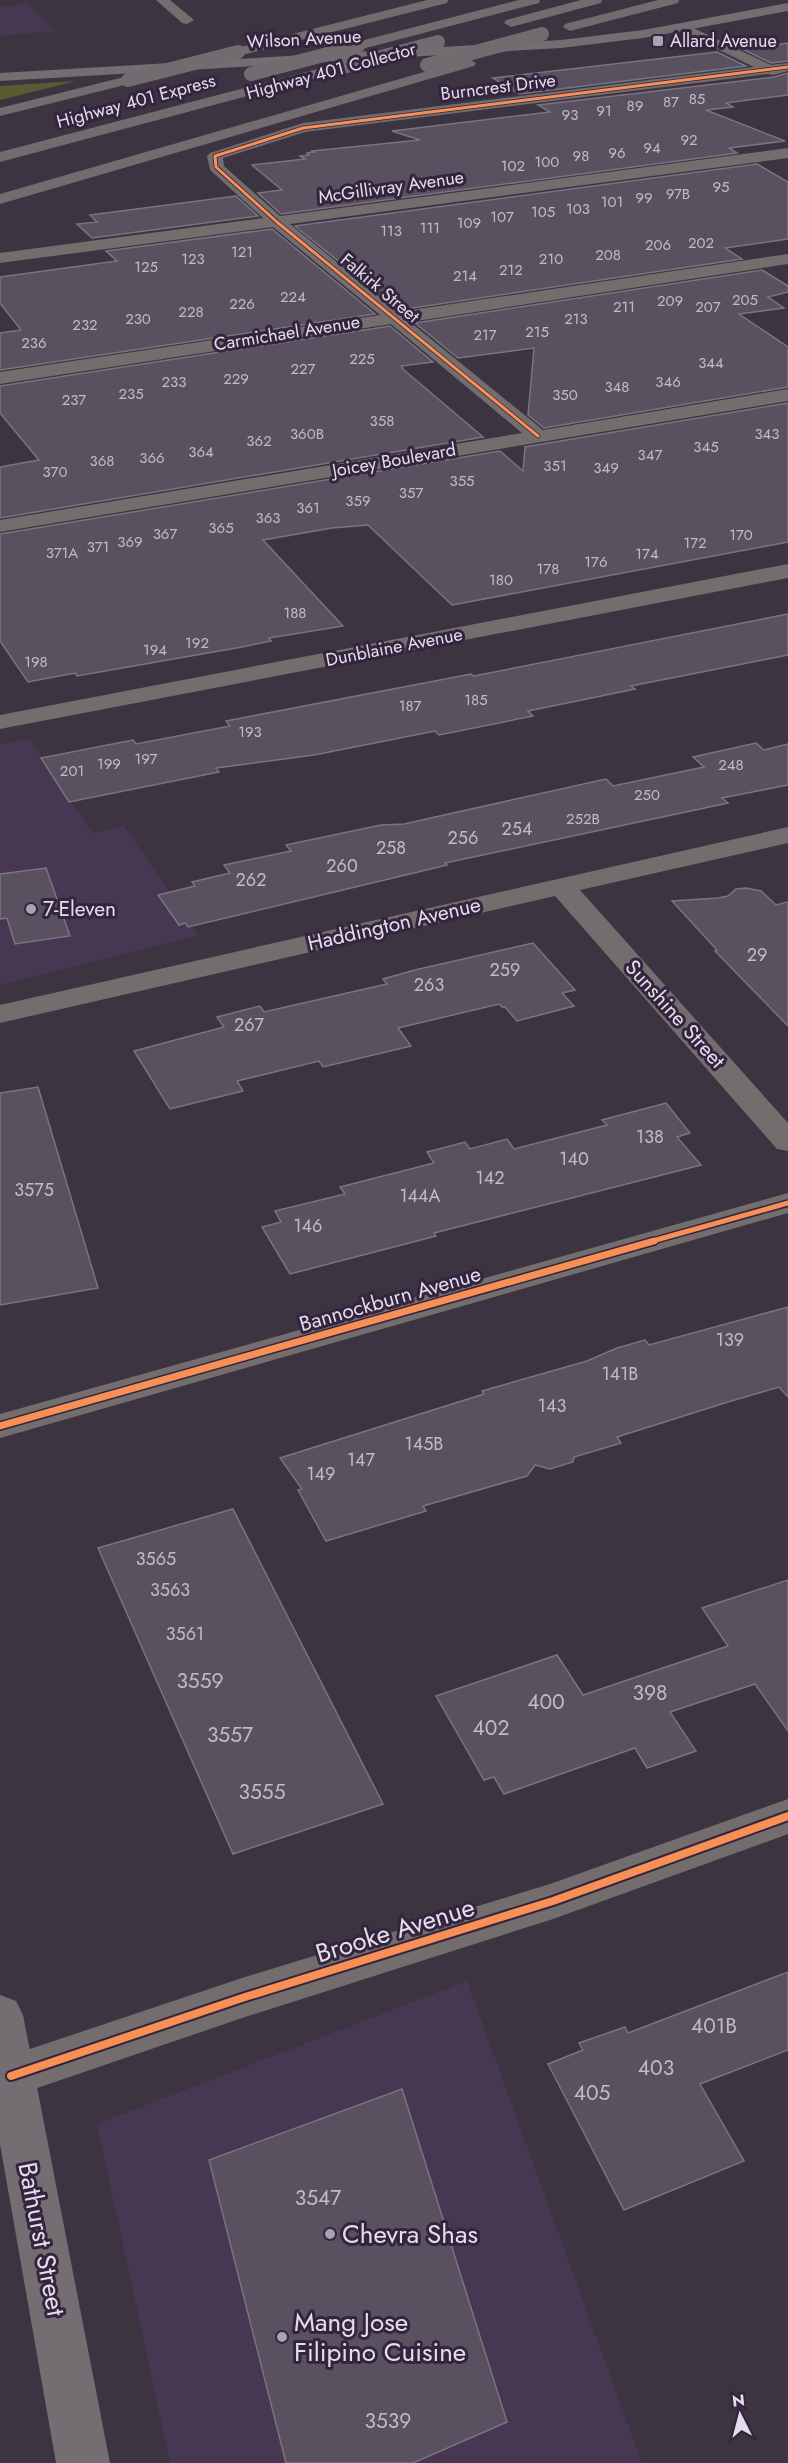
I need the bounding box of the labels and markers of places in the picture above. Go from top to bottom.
place label: Allard Avenue [670,28,777,54]
marker: Allard Avenue [651,34,665,48]
place label: 7-Eleven [43,894,116,924]
marker: 7-Eleven [24,902,38,916]
place label: Chevra Shas [342,2215,478,2253]
marker: Chevra Shas [323,2227,337,2241]
place label: Mang Jose Filipino Cuisine [294,2303,466,2371]
marker: Mang Jose Filipino Cuisine [275,2330,289,2344]

